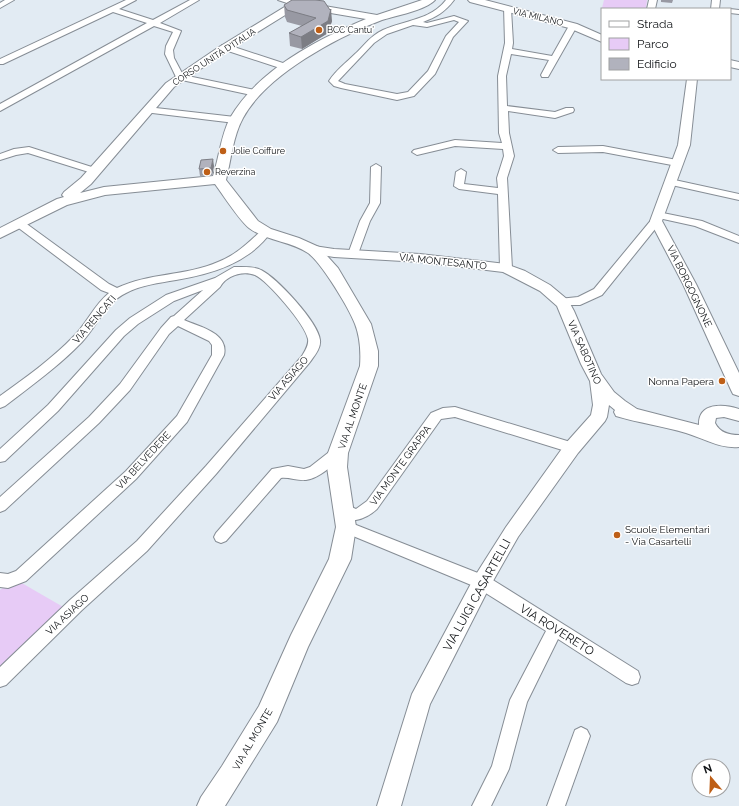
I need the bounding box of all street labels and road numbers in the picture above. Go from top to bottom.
street label: VIA MILANO [512,6,564,28]
street label: CORSO UNITÀ D'ITALIA [170,26,257,88]
street label: VIA BORGOGNONE [665,243,714,329]
street label: VIA MONTESANTO [399,251,488,272]
street label: VIA RENCATI [71,293,118,346]
street label: VIA SABOTINO [566,319,604,386]
street label: VIA ASIAGO [266,354,311,402]
street label: VIA AL MONTE [336,382,369,451]
street label: VIA MONTE GRAPPA [368,423,433,507]
street label: VIA BELVEDERE [114,429,173,491]
street label: VIA LUIGI CASARTELLI [440,537,514,653]
street label: VIA ASIAGO [44,591,91,637]
street label: VIA ROVERETO [517,602,597,658]
street label: VIA AL MONTE [230,707,274,772]

